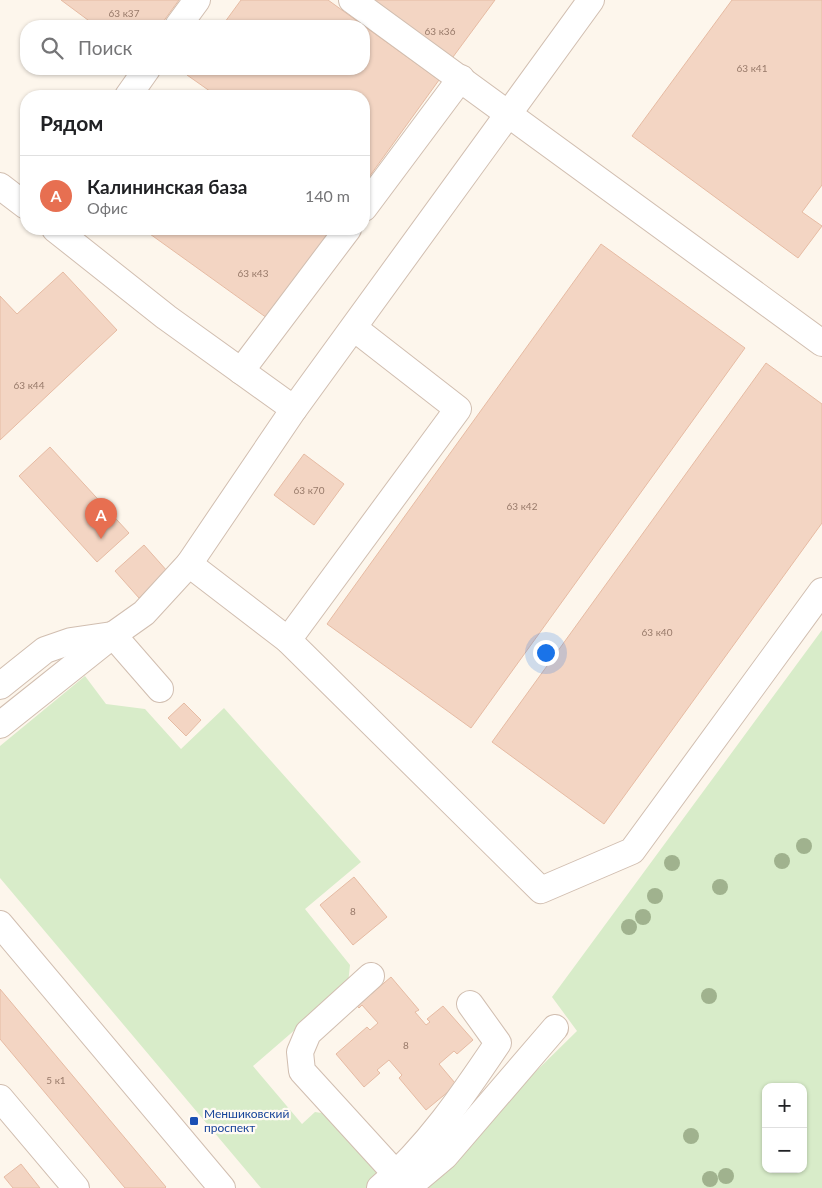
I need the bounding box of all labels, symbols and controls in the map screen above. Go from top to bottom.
house number: 63 к37 [109,7,140,19]
search box [20,20,370,75]
house number: 63 к36 [425,25,456,37]
icon: search [38,34,66,62]
text: Поиск [78,36,132,59]
house number: 63 к41 [737,62,768,74]
text: Рядом [40,110,103,135]
text: Калининская база [87,175,247,198]
text: A [50,186,62,205]
text: 140 m [305,186,350,205]
text: Офис [87,198,128,217]
house number: 63 к43 [238,267,269,279]
house number: 63 к44 [14,379,45,391]
house number: 63 к70 [294,484,325,496]
pin: A [85,498,117,539]
house number: 63 к42 [507,500,538,512]
house number: 63 к40 [642,626,673,638]
your location [533,640,559,666]
house number: 8 [350,905,356,917]
house number: 8 [403,1039,409,1051]
house number: 5 к1 [46,1074,66,1086]
map controls [762,1083,807,1173]
button: + [762,1083,807,1128]
place label: Меншиковский проспект [204,1106,289,1135]
marker: Меншиковский проспект [188,1115,200,1127]
button: − [762,1128,807,1173]

